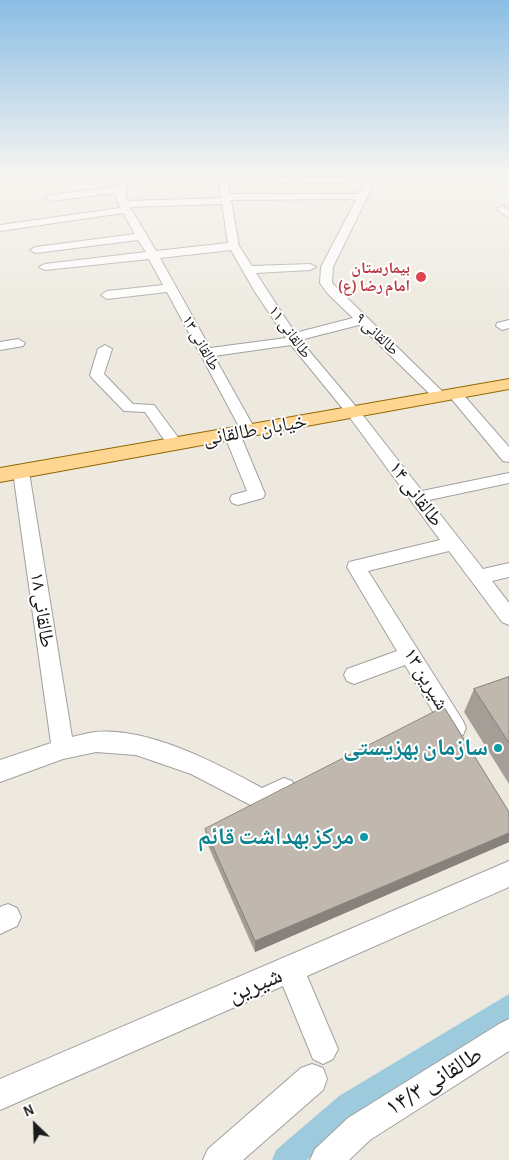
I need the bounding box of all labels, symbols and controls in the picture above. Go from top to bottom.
place label: بیمارستان امام رضا (ع) [338,258,410,296]
marker: بیمارستان امام رضا (ع) [414,270,428,284]
street label: طالقانی ۱۱ [264,302,316,362]
street label: طالقانی ۹ [351,309,403,359]
street label: طالقانی ۱۳ [178,312,224,374]
street label: خیابان طالقانی [201,409,309,451]
street label: طالقانی ۱۴ [384,457,448,531]
street label: طالقانی ۱۸ [25,571,59,649]
street label: شیرین ۱۳ [398,644,454,714]
place label: سازمان بهزیستی [343,734,488,762]
marker: سازمان بهزیستی [492,742,504,754]
place label: مرکز بهداشت قائم [198,823,354,851]
marker: مرکز بهداشت قائم [358,831,370,843]
street label: شیرین [223,961,287,1009]
street label: طالقانی ۱۴/۳ [380,1040,488,1122]
north arrow [10,1100,60,1150]
text: N [22,1103,36,1120]

